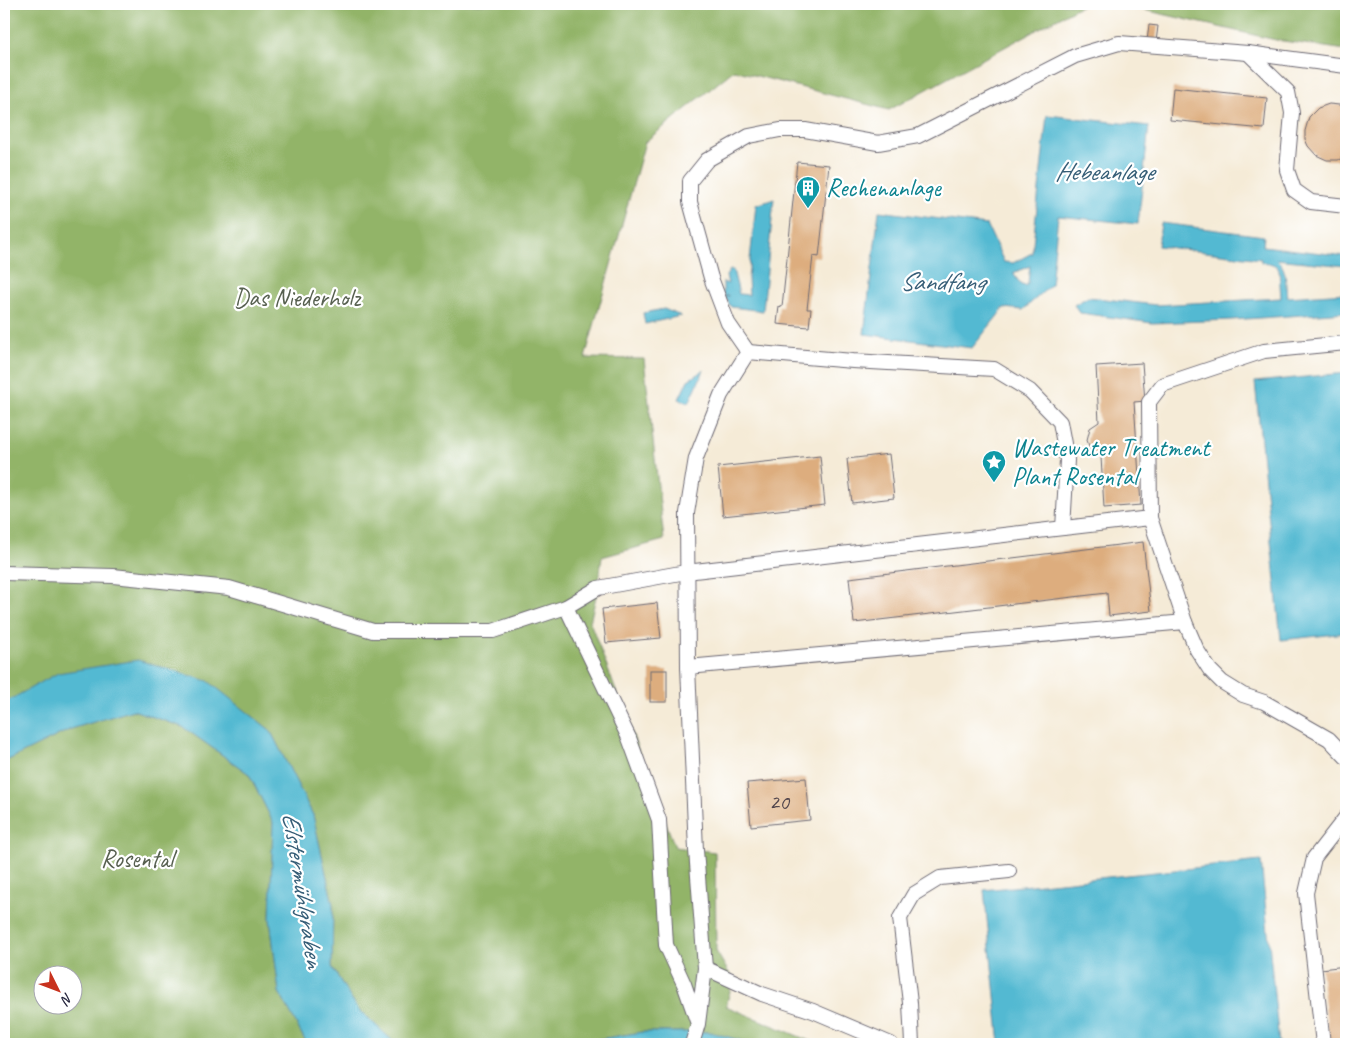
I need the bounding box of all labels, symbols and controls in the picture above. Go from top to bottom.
water label: Hebeanlage [1055,155,1157,188]
place label: Rechenanlage [826,172,942,204]
building icon: Rechenanlage [795,175,821,209]
water label: Sandfang [900,265,988,298]
park label: Das Niederholz [234,282,362,314]
place label: Wastewater Treatment Plant Rosental [1012,432,1212,493]
place icon: Wastewater Treatment Plant Rosental [981,449,1007,483]
house number: 20 [769,788,791,816]
water label: Elstermühlgraben [274,810,332,972]
park label: Rosental [101,843,178,875]
north arrow [32,966,82,1016]
text: N [57,989,77,1009]

